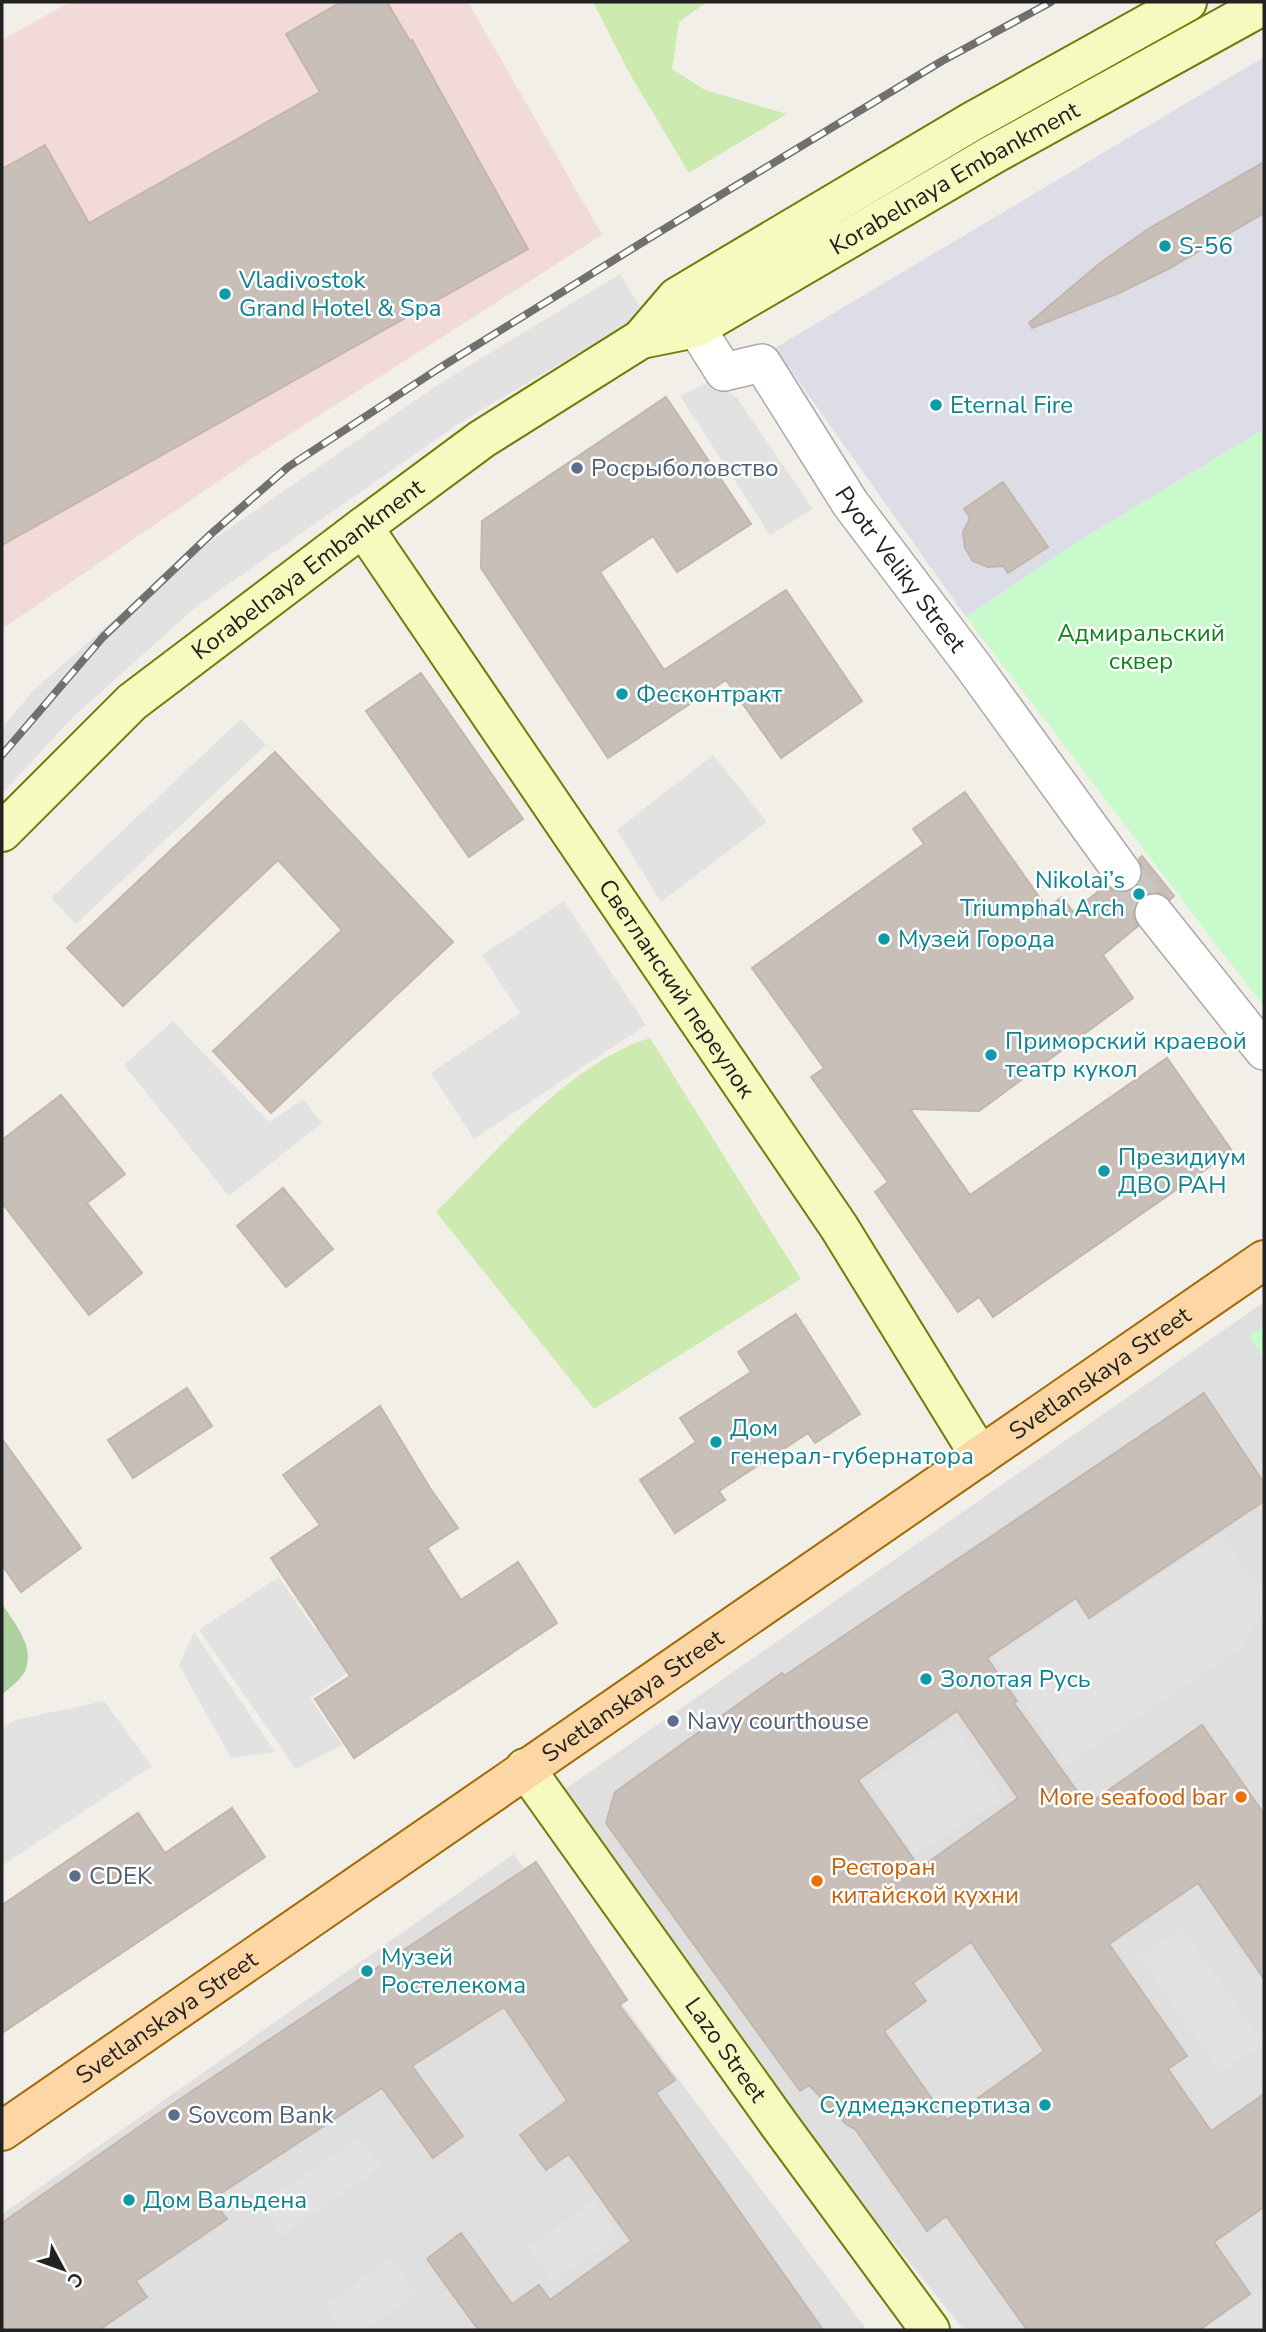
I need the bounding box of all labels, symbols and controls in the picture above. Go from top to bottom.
street label: Korabelnaya Embankment [824,94,1086,262]
place label: S-56 [1179,230,1233,262]
marker: S-56 [1157,238,1173,254]
place label: Vladivostok Grand Hotel & Spa [238,264,442,324]
marker: Vladivostok Grand Hotel & Spa [217,286,233,302]
place label: Eternal Fire [950,389,1073,421]
marker: Eternal Fire [928,397,944,413]
place label: Росрыболовство [591,452,779,484]
marker: Росрыболовство [569,460,585,476]
street label: Korabelnaya Embankment [185,471,431,667]
street label: Pyotr Veliky Street [827,480,973,659]
park label: Адмиральский сквер [1057,617,1225,677]
place label: Фесконтракт [636,678,782,710]
marker: Фесконтракт [614,686,630,702]
place label: Nikolai’s Triumphal Arch [960,864,1125,924]
street label: Светланский переулок [591,873,763,1104]
marker: Nikolai’s Triumphal Arch [1131,886,1147,902]
place label: Музей Города [898,923,1055,955]
marker: Музей Города [876,931,892,947]
place label: Приморский краевой театр кукол [1005,1025,1247,1085]
marker: Приморский краевой театр кукол [983,1047,999,1063]
place label: Президиум ДВО РАН [1118,1141,1246,1201]
marker: Президиум ДВО РАН [1096,1163,1112,1179]
street label: Svetlanskaya Street [1003,1299,1198,1447]
place label: Дом генерал-губернатора [730,1412,974,1472]
marker: Дом генерал-губернатора [708,1434,724,1450]
street label: Svetlanskaya Street [535,1622,730,1770]
place label: Золотая Русь [940,1663,1091,1695]
marker: Золотая Русь [918,1671,934,1687]
place label: Navy courthouse [687,1705,869,1737]
marker: Navy courthouse [665,1713,681,1729]
place label: More seafood bar [1039,1781,1227,1813]
marker: More seafood bar [1233,1789,1249,1805]
place label: Ресторан китайской кухни [831,1851,1019,1911]
place label: CDEK [89,1860,153,1892]
marker: CDEK [67,1868,83,1884]
marker: Ресторан китайской кухни [809,1873,825,1889]
place label: Музей Ростелекома [381,1941,526,2001]
street label: Svetlanskaya Street [69,1943,264,2091]
marker: Музей Ростелекома [359,1963,375,1979]
street label: Lazo Street [677,1991,775,2109]
place label: Судмедэкспертиза [819,2089,1031,2121]
marker: Судмедэкспертиза [1037,2097,1053,2113]
place label: Sovcom Bank [188,2099,335,2131]
marker: Sovcom Bank [166,2107,182,2123]
place label: Дом Вальдена [143,2184,307,2216]
marker: Дом Вальдена [121,2192,137,2208]
north arrow [28,2234,98,2304]
text: С [61,2266,89,2293]

